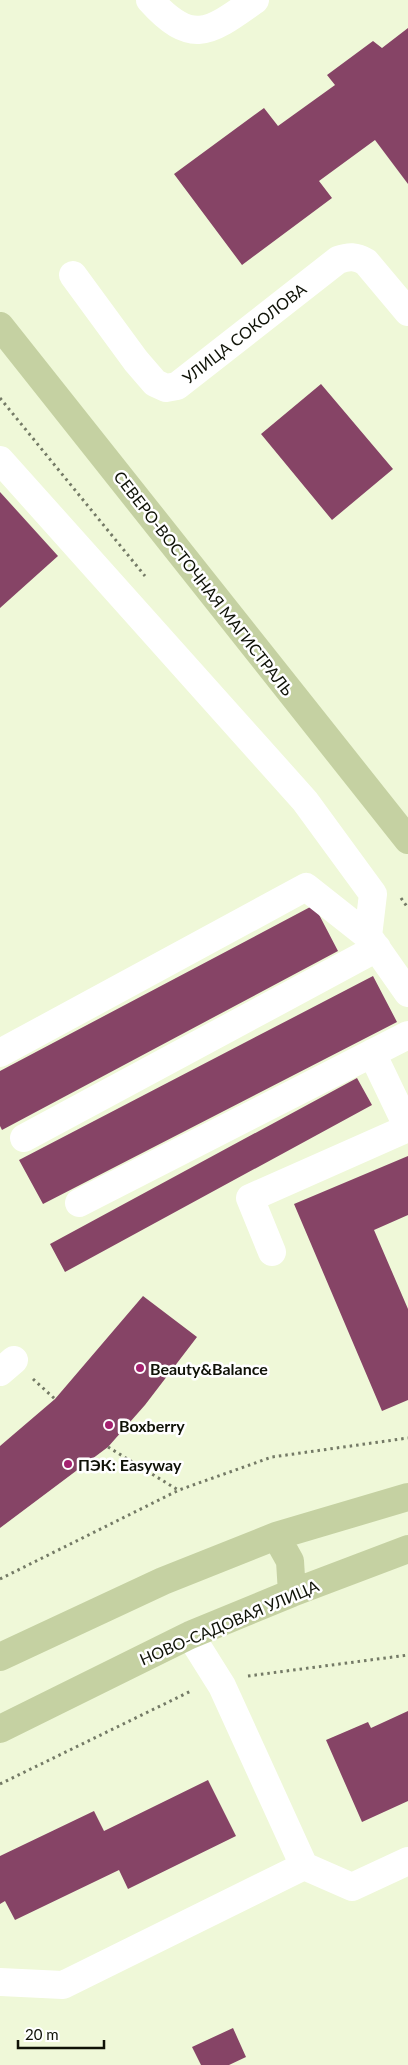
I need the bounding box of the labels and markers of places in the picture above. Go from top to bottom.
place label: Beauty&Balance [150,1359,268,1378]
marker: Beauty&Balance [134,1362,146,1374]
place label: Boxberry [119,1416,185,1435]
marker: Boxberry [103,1419,115,1431]
place label: ПЭК: Easyway [78,1455,182,1474]
marker: ПЭК: Easyway [62,1458,74,1470]

